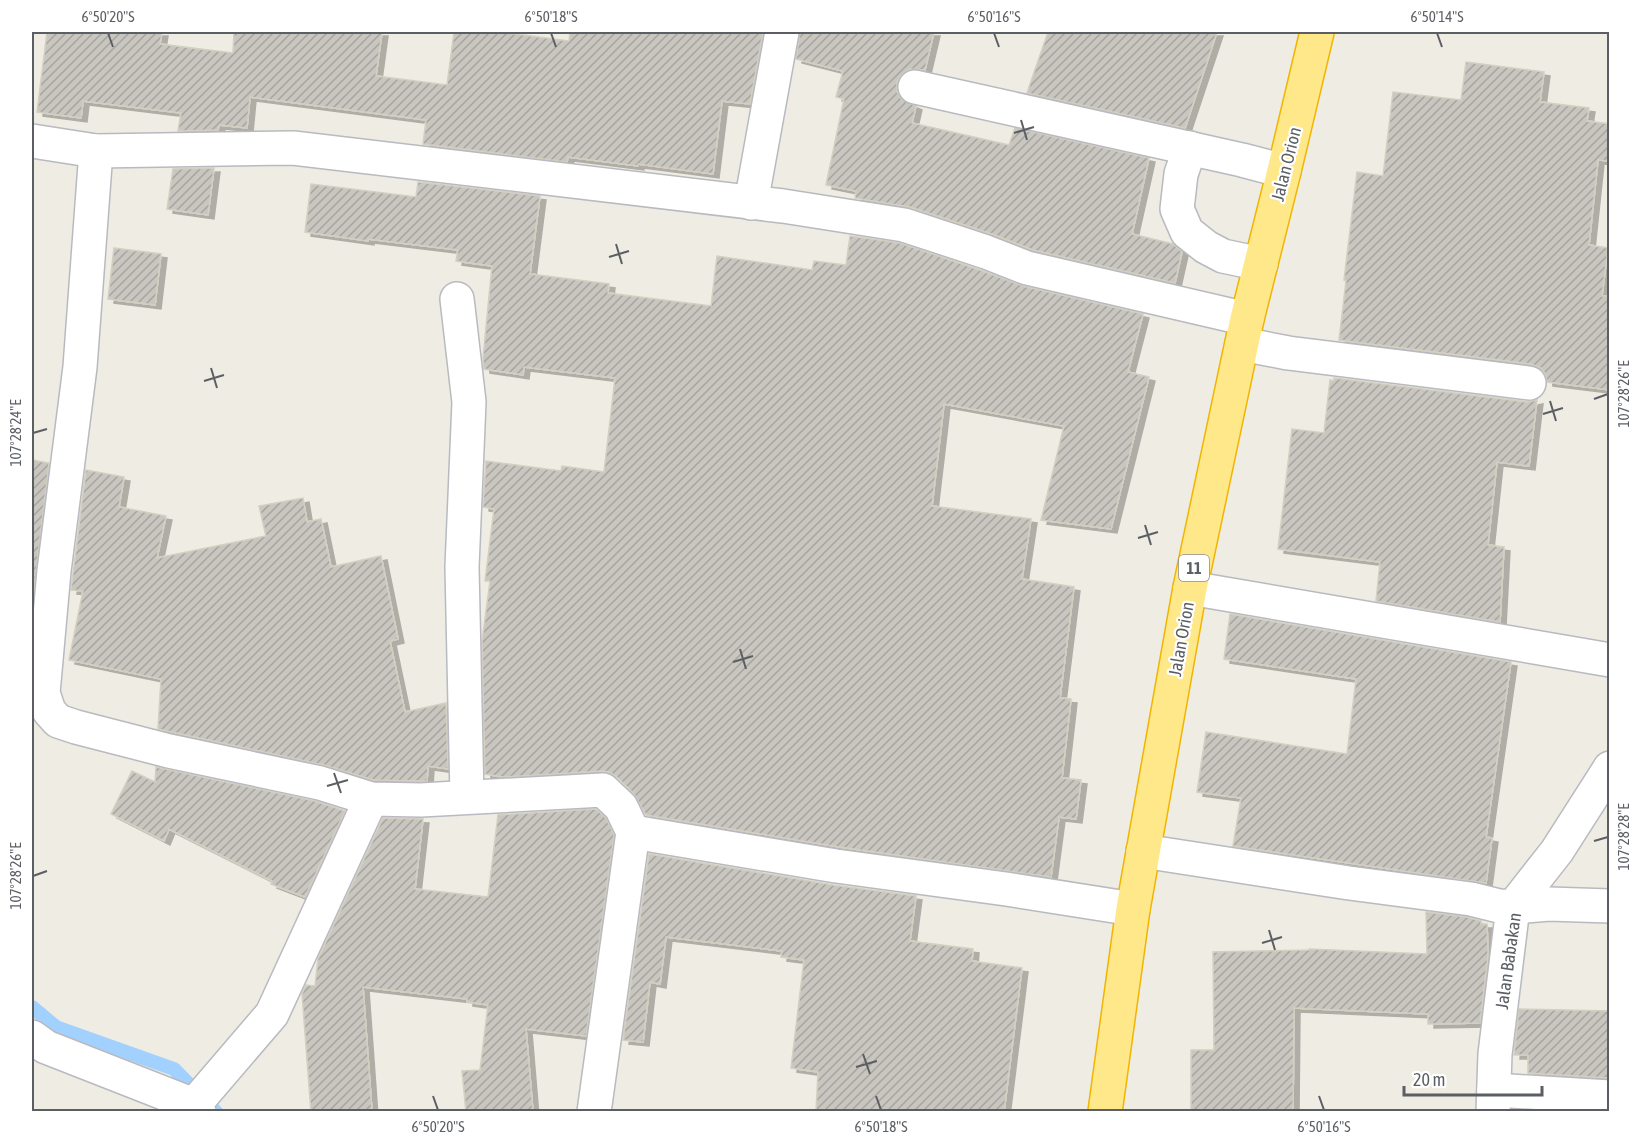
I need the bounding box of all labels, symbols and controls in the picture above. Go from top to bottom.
text: 6°50'20"S [81,8,135,25]
text: 6°50'18"S [524,8,578,25]
text: 6°50'16"S [967,8,1021,25]
text: 6°50'14"S [1410,8,1464,25]
street label: Jalan Orion [1267,125,1305,203]
text: 107°28'26"E [1615,360,1632,428]
text: 107°28'24"E [7,399,24,467]
road number: 11 [1179,555,1209,581]
street label: Jalan Orion [1164,600,1198,678]
text: 107°28'28"E [1615,803,1632,871]
text: 107°28'26"E [7,842,24,910]
street label: Jalan Babakan [1491,911,1525,1011]
scale bar [1404,1059,1542,1097]
text: 20 m [1413,1069,1445,1090]
text: 6°50'20"S [411,1118,465,1135]
text: 6°50'18"S [854,1118,908,1135]
text: 6°50'16"S [1297,1118,1351,1135]

